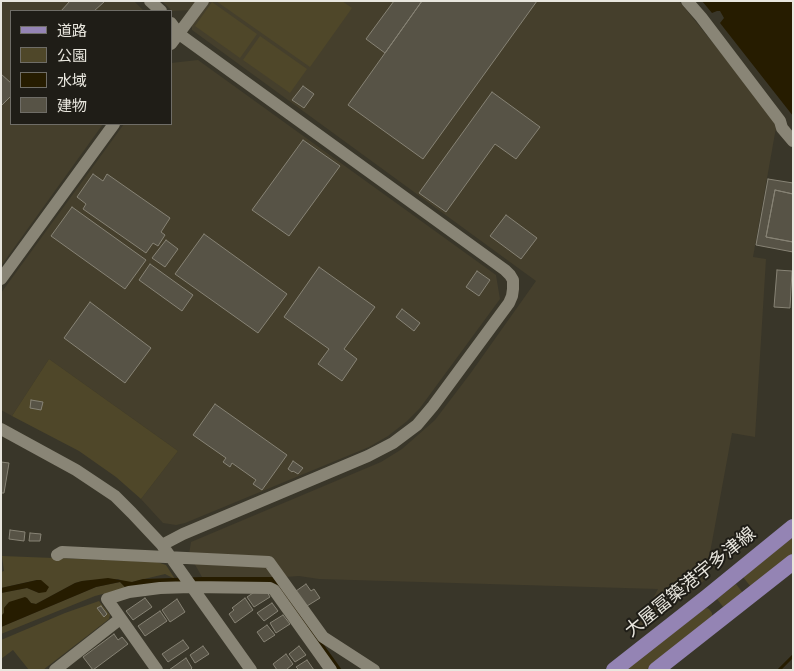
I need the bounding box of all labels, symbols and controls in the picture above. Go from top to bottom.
legend [10,10,172,125]
text: 道路 [57,22,87,41]
text: 公園 [57,47,87,66]
text: 水域 [57,72,87,91]
text: 建物 [57,97,87,116]
street label: 大屋冨築港宇多津線 [621,524,761,642]

